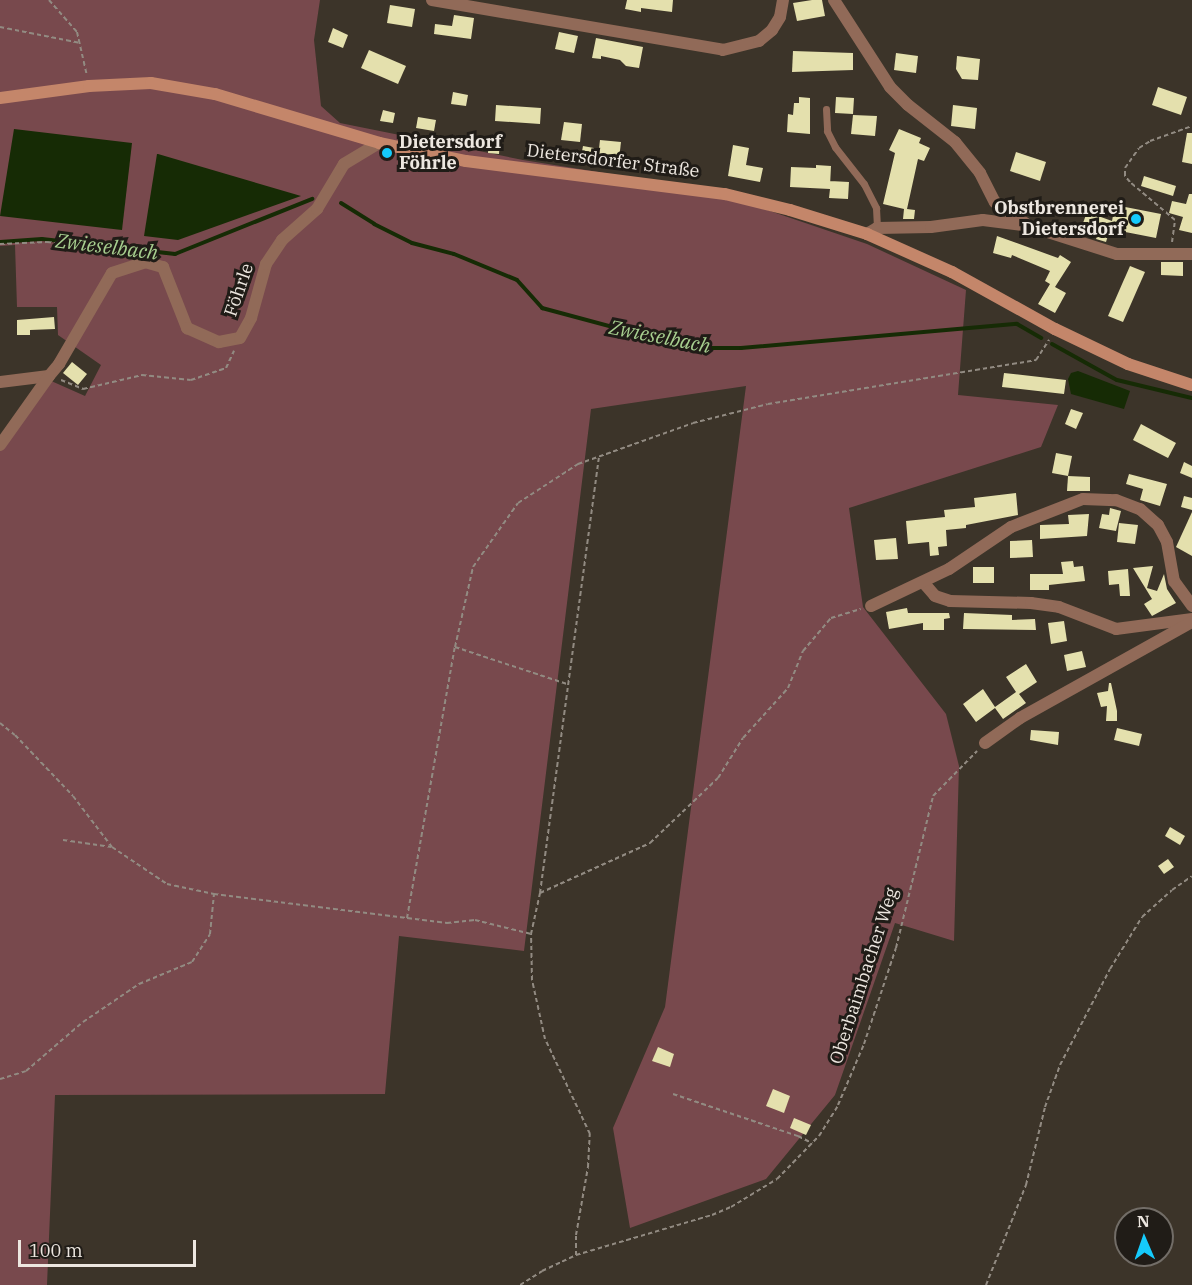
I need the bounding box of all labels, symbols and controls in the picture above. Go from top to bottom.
place label: Dietersdorf Föhrle [399,132,502,174]
street label: Dietersdorfer Straße [525,140,701,182]
marker: Dietersdorf Föhrle [380,146,394,160]
place label: Obstbrennerei Dietersdorf [994,198,1124,240]
marker: Obstbrennerei Dietersdorf [1129,212,1143,226]
water label: Zwieselbach [55,228,159,264]
street label: Föhrle [220,261,258,319]
water label: Zwieselbach [607,314,713,358]
street label: Oberbaimbacher Weg [825,885,903,1067]
north arrow [1114,1207,1174,1267]
text: N [1137,1211,1150,1231]
scale bar [21,1228,200,1266]
text: 100 m [29,1239,83,1262]

